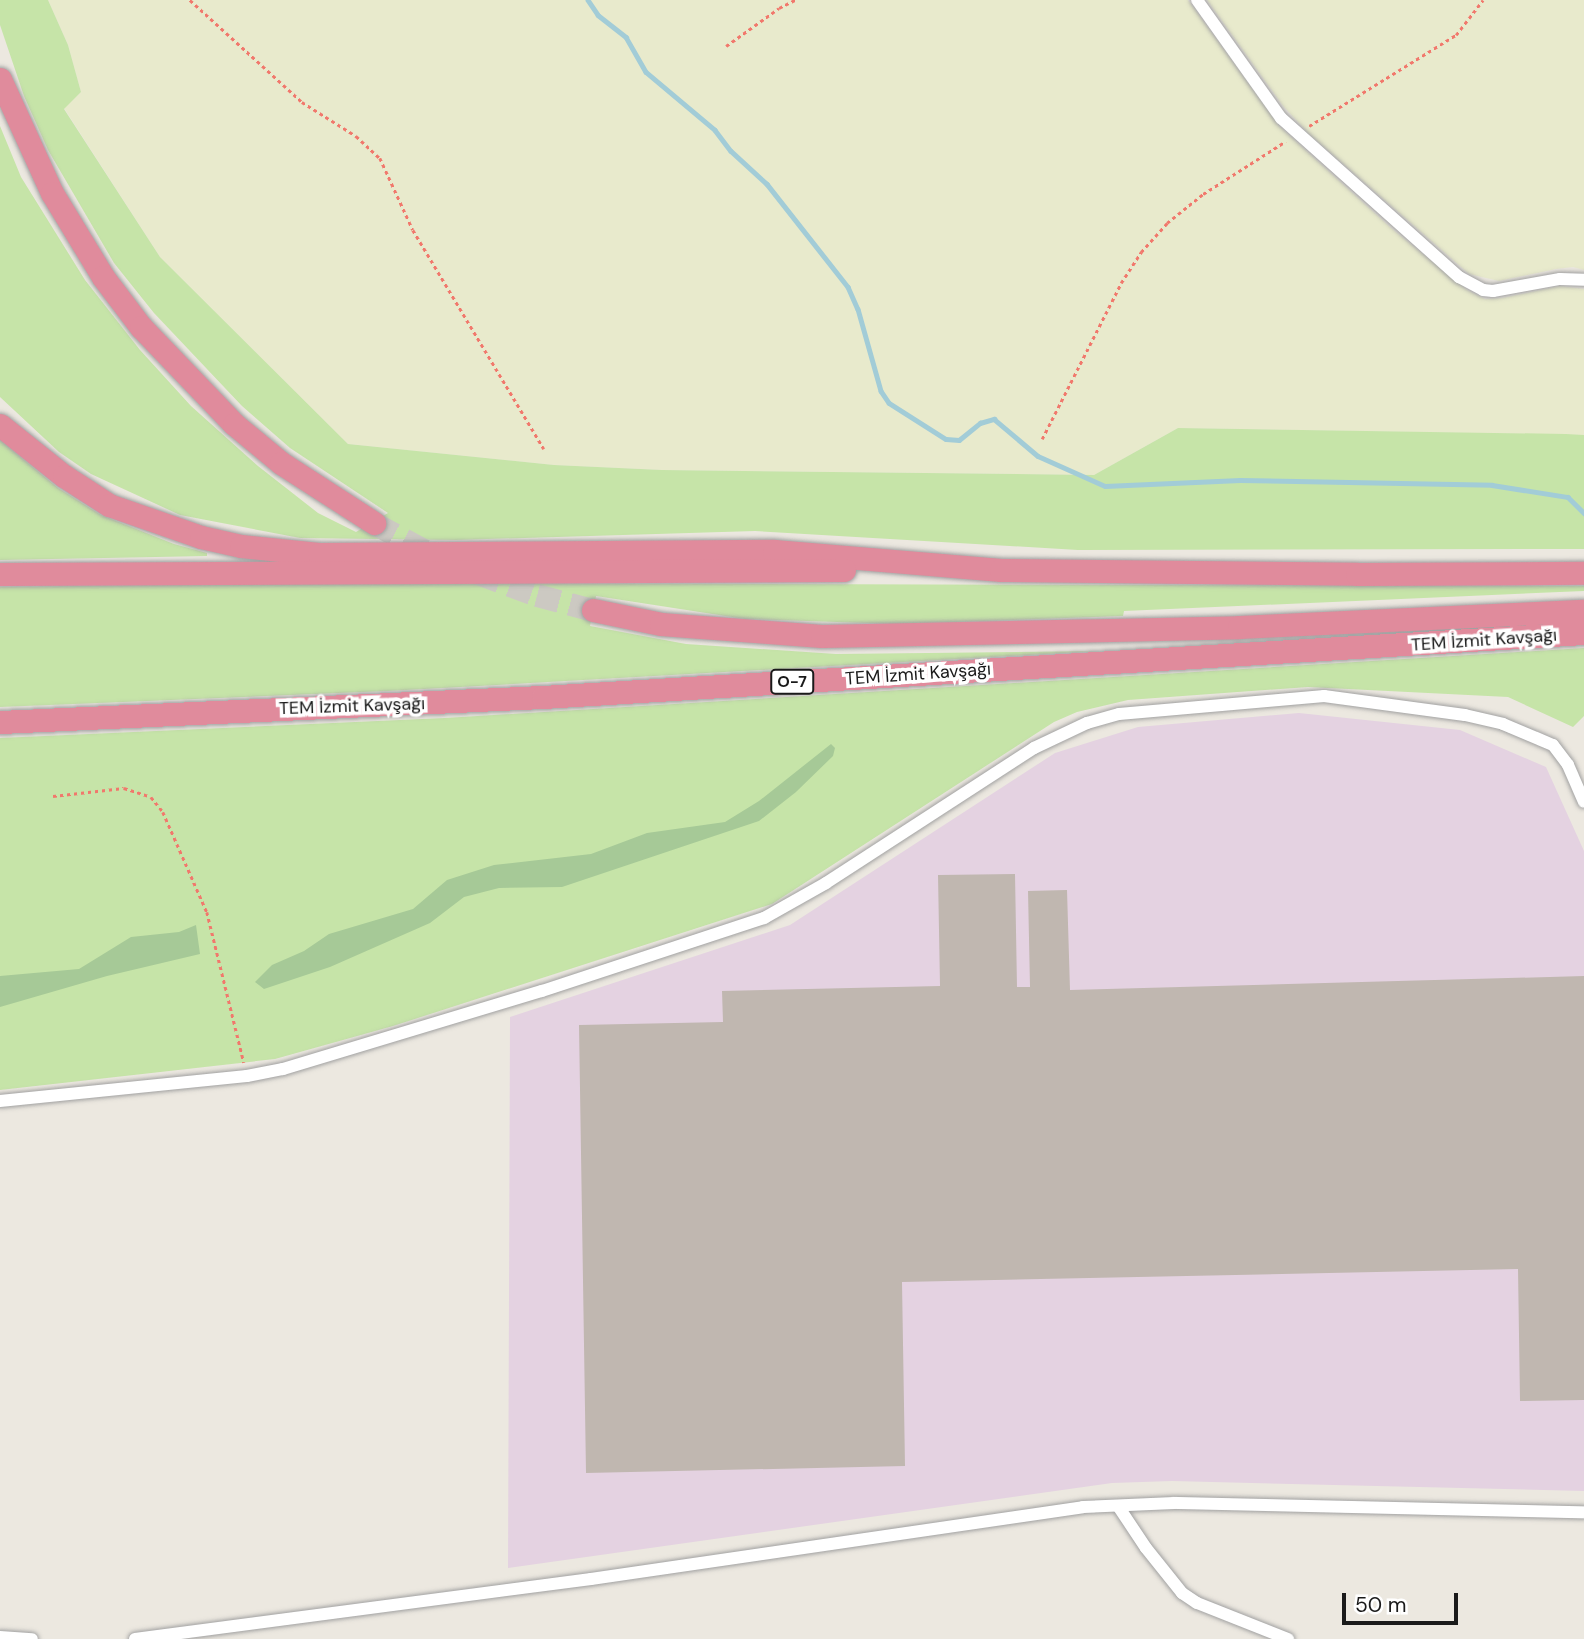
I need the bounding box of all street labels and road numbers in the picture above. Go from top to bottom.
street label: TEM İzmit Kavşağı [1410,624,1558,656]
street label: TEM İzmit Kavşağı [844,658,992,690]
road number: O-7 [769,670,815,694]
street label: TEM İzmit Kavşağı [279,693,425,719]

